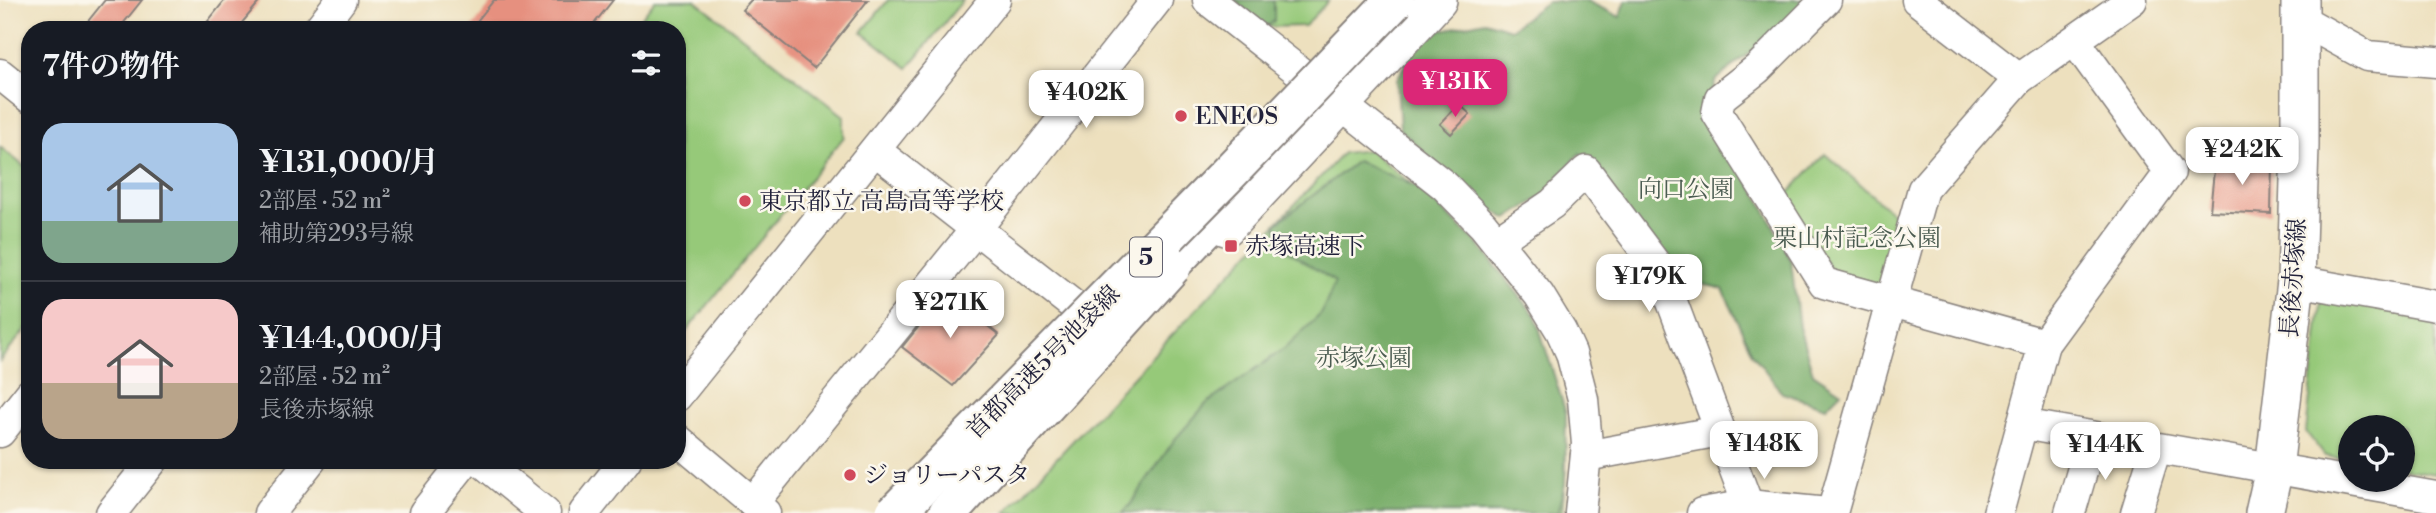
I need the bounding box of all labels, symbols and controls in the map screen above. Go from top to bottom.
icon: filters [627,44,665,82]
text: 7件の物件 [42,48,180,86]
pin: ¥131K [1406,60,1504,119]
text: ¥131K [1419,68,1491,96]
pin: ¥402K [1037,71,1135,130]
text: ¥402K [1045,79,1127,107]
place label: ENEOS [1195,102,1278,132]
marker: ENEOS [1173,108,1189,124]
pin: ¥242K [2193,128,2291,187]
text: ¥242K [2202,136,2282,164]
text: ¥131,000/月 [259,144,439,182]
icon: home [98,151,182,235]
park label: 向口公園 [1638,175,1734,205]
text: 2部屋 · 52 m² [259,187,390,215]
place label: 東京都立 高島高等学校 [759,187,1004,217]
marker: 東京都立 高島高等学校 [737,193,753,209]
street label: 長後赤塚線 [2275,217,2313,339]
text: 補助第293号線 [259,220,414,248]
park label: 栗山村記念公園 [1773,224,1941,254]
place label: 赤塚高速下 [1245,232,1365,262]
road number: 5 [1130,238,1162,276]
marker: 赤塚高速下 [1223,238,1239,254]
pin: ¥179K [1600,254,1698,314]
text: ¥179K [1612,263,1686,291]
pin: ¥271K [901,280,999,340]
street label: 首都高速5号池袋線 [961,280,1127,446]
text: ¥271K [912,289,988,317]
text: ¥144,000/月 [259,320,446,358]
icon: home [98,327,182,411]
park label: 赤塚公園 [1316,344,1412,374]
text: 2部屋 · 52 m² [259,363,390,391]
text: 長後赤塚線 [259,396,374,424]
map controls [2338,415,2415,492]
button: locate [2338,415,2415,492]
pin: ¥148K [1715,421,1813,481]
pin: ¥144K [2056,422,2154,482]
text: ¥148K [1726,430,1802,458]
text: ¥144K [2066,431,2144,459]
place label: ジョリーパスタ [864,461,1030,491]
marker: ジョリーパスタ [842,467,858,483]

